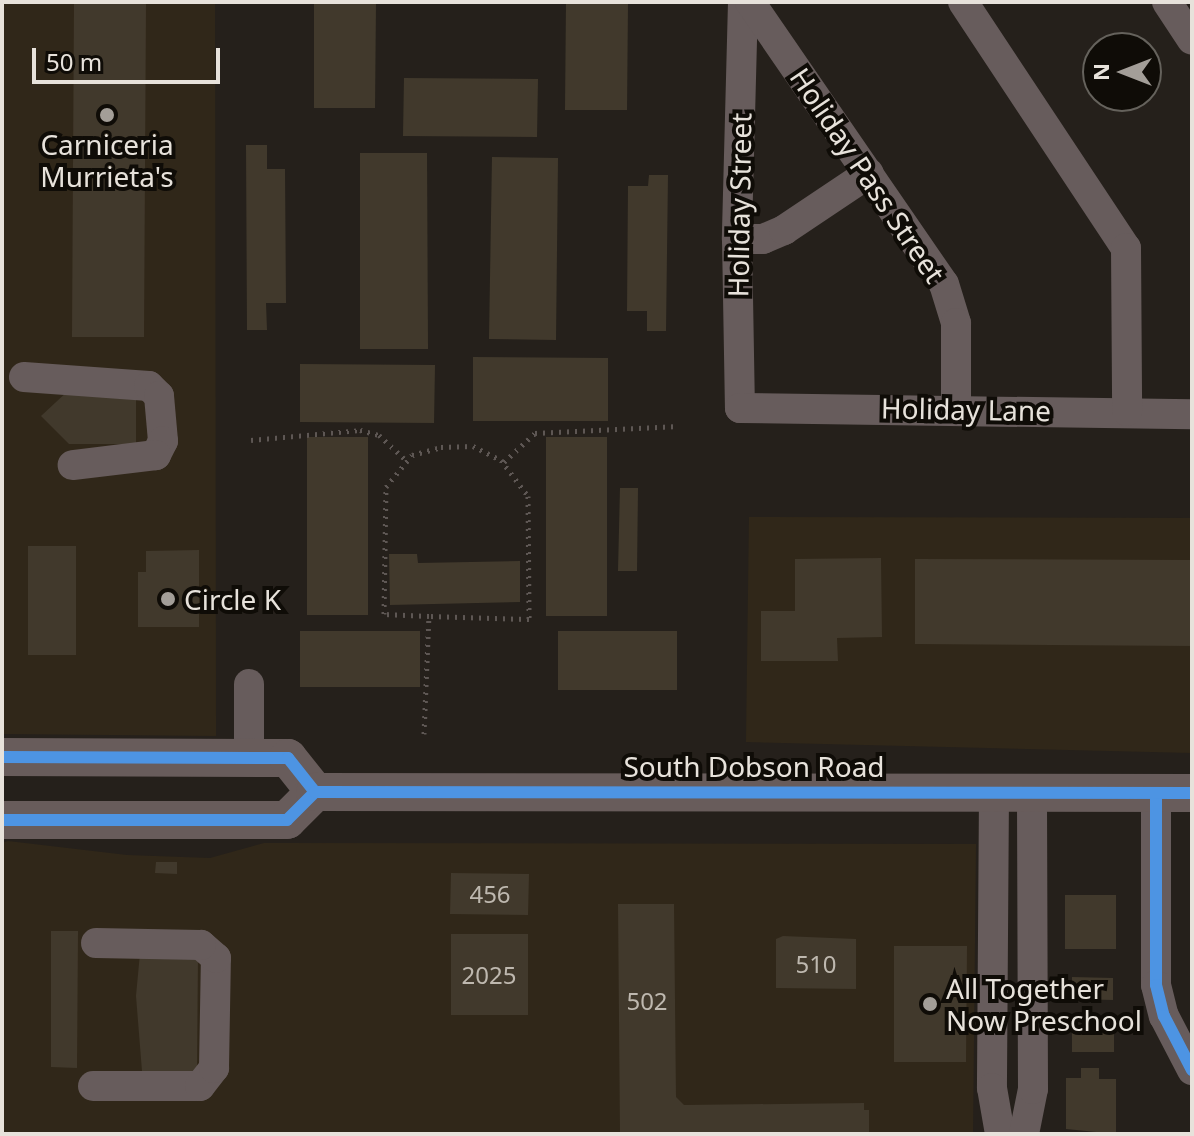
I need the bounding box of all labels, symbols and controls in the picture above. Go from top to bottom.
scale bar [36,32,224,82]
north arrow [1082,32,1162,112]
text: 50 m [46,45,102,78]
street label: Holiday Pass Street [784,61,952,289]
text: N [1085,63,1115,81]
marker: Carniceria Murrieta's [98,106,116,124]
street label: Holiday Street [721,112,757,298]
place label: Carniceria Murrieta's [40,127,174,193]
street label: Holiday Lane [881,391,1051,427]
place label: Circle K [184,582,281,616]
marker: Circle K [159,590,177,608]
street label: South Dobson Road [623,749,885,783]
house number: 456 [469,880,511,908]
house number: 510 [795,950,837,978]
house number: 2025 [462,961,516,989]
place label: All Together Now Preschool [946,971,1142,1037]
house number: 502 [626,987,668,1015]
marker: All Together Now Preschool [921,995,939,1013]

